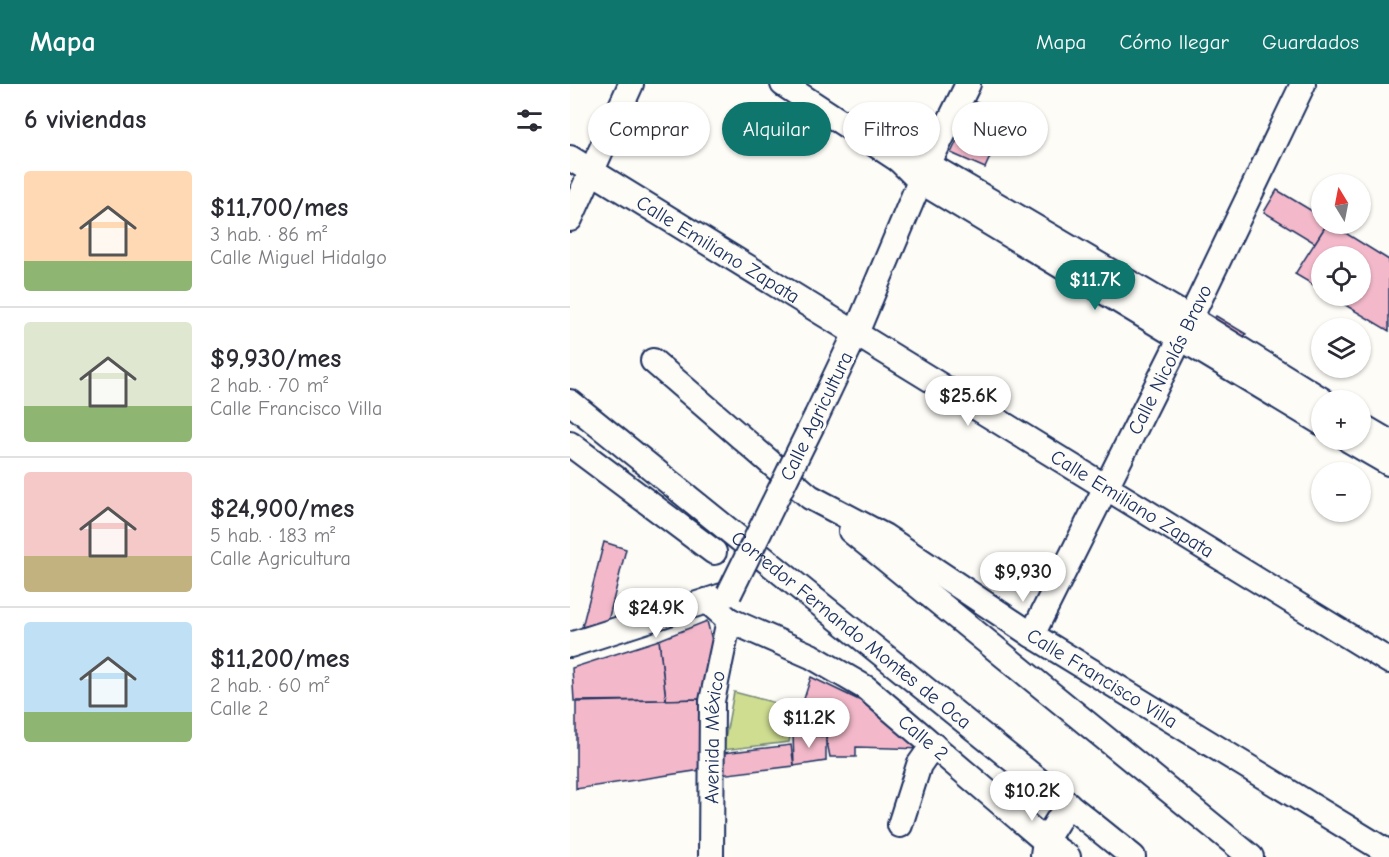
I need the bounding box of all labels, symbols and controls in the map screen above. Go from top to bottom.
text: Mapa [30,26,96,58]
text: Mapa [1036,30,1086,54]
text: Cómo llegar [1119,30,1229,54]
text: Guardados [1262,30,1359,54]
chip: Comprar [588,102,710,156]
chip: Alquilar [722,102,831,156]
chip: Filtros [843,102,940,156]
chip: Nuevo [952,102,1048,156]
icon: filters [513,104,546,137]
text: 6 viviendas [24,105,146,135]
north arrow [1311,174,1371,234]
map controls [1311,174,1371,522]
street label: Calle Emiliano Zapata [632,191,804,308]
text: $11,700/mes [210,193,348,223]
icon: home [72,195,144,267]
text: 3 hab. · 86 m² [210,223,327,246]
text: Calle Miguel Hidalgo [210,246,387,269]
button: locate [1311,246,1371,306]
pin: $11.7K [1046,260,1144,311]
text: $11.7K [1069,268,1121,291]
street label: Calle Nicolás Bravo [1123,281,1217,439]
button: layers [1311,318,1371,378]
text: $9,930/mes [210,344,341,374]
icon: home [72,346,144,418]
street label: Calle Agricultura [775,348,858,485]
text: 2 hab. · 70 m² [210,374,328,397]
pin: $25.6K [919,376,1017,427]
text: $25.6K [939,384,997,407]
button: + [1311,390,1371,450]
text: Calle Francisco Villa [210,397,382,420]
street label: Calle Emiliano Zapata [1046,445,1218,563]
button: − [1311,462,1371,522]
text: $24,900/mes [210,494,354,524]
icon: home [72,496,144,568]
text: 5 hab. · 183 m² [210,524,335,547]
street label: Corredor Fernando Montes de Oca [727,526,976,734]
text: Calle Agricultura [210,547,351,570]
pin: $9,930 [974,552,1072,603]
text: $9,930 [994,560,1052,583]
pin: $24.9K [607,588,705,639]
text: $24.9K [628,596,684,619]
street label: Calle Francisco Villa [1023,624,1182,733]
text: $11,200/mes [210,644,350,674]
icon: home [72,646,144,718]
street label: Avenida México [700,668,730,804]
text: 2 hab. · 60 m² [210,674,330,697]
text: Calle 2 [210,697,269,720]
pin: $11.2K [760,698,858,749]
text: $11.2K [783,706,835,729]
street label: Calle 2 [894,710,953,765]
pin: $10.2K [983,771,1081,822]
text: $10.2K [1004,779,1060,802]

